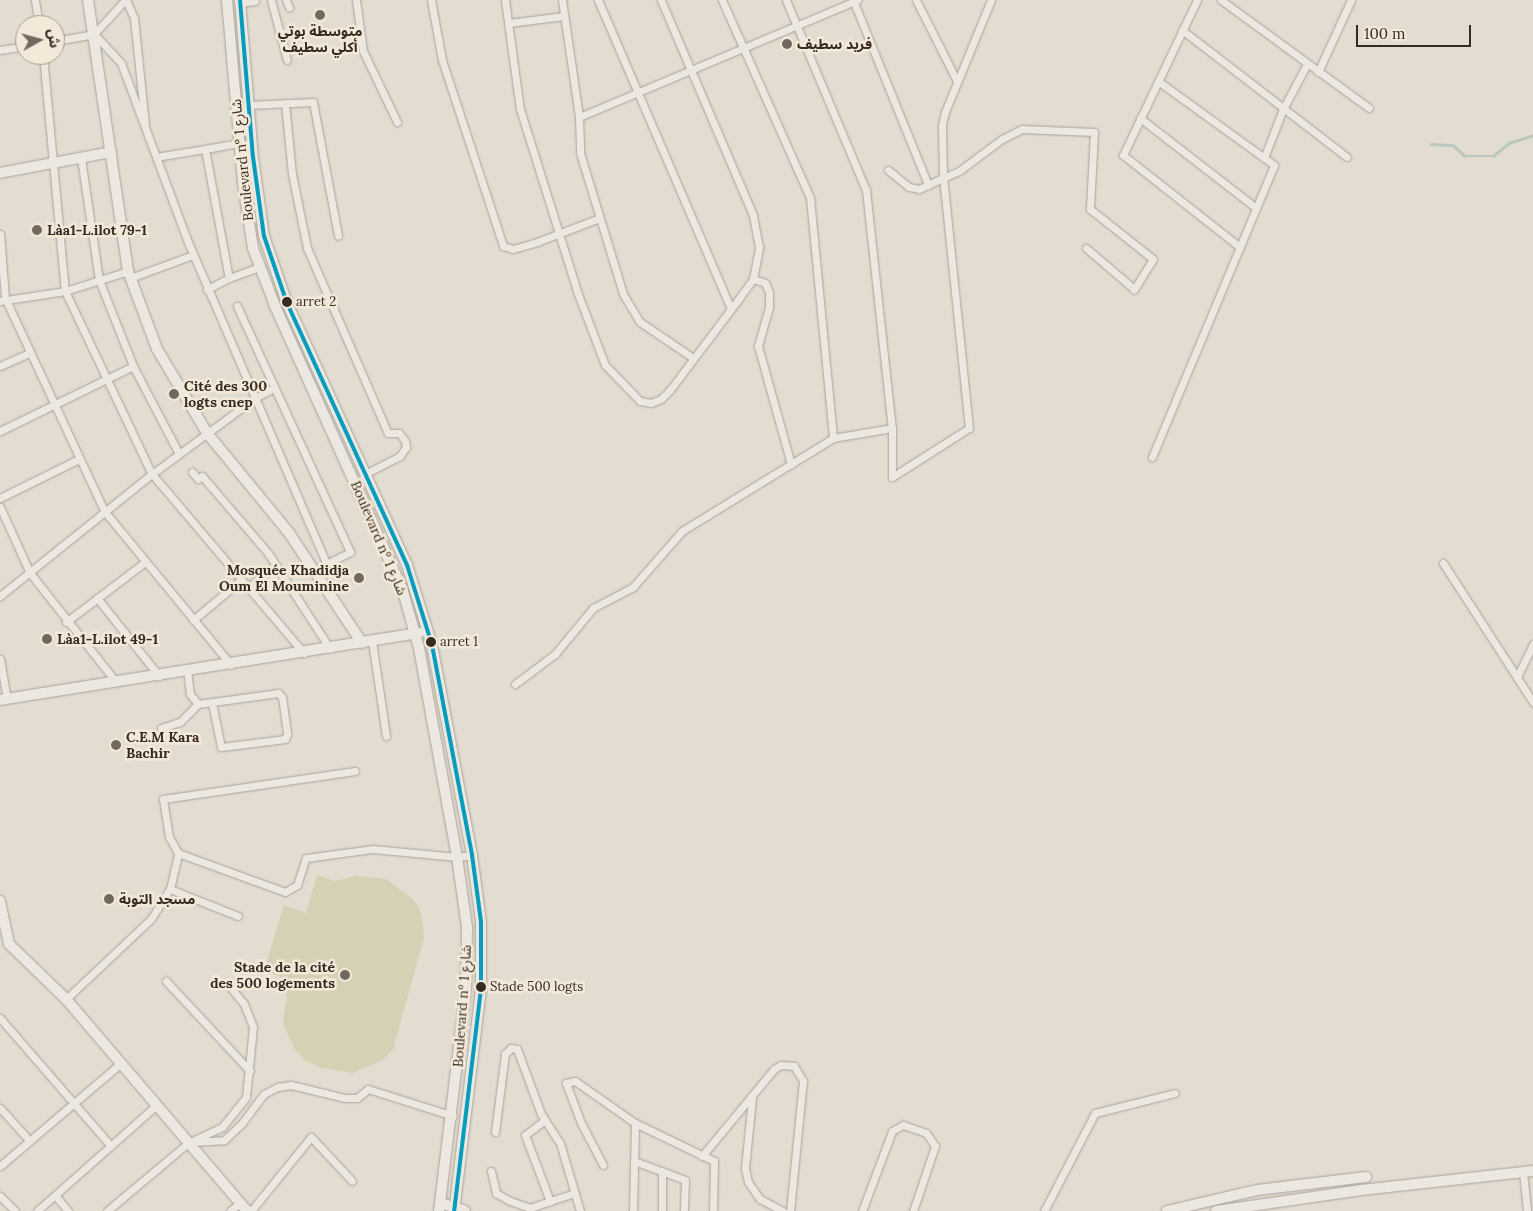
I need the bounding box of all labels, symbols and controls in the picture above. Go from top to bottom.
marker: متوسطة بوتي أكلي سطيف [314,9,326,21]
north arrow [15,15,65,65]
scale bar [1358,15,1473,47]
place label: متوسطة بوتي أكلي سطيف [278,23,362,56]
text: 100 m [1364,24,1405,43]
text: ش [44,28,64,49]
place label: فريد سطيف [797,36,872,52]
marker: فريد سطيف [781,38,793,50]
street label: Boulevard n° شارع 1 [227,98,257,222]
place label: Làa1-L.ilot 79-1 [47,222,147,238]
marker: Làa1-L.ilot 79-1 [31,224,43,236]
place label: arret 2 [296,294,336,310]
marker: arret 2 [282,297,292,307]
place label: Cité des 300 logts cnep [184,378,267,411]
marker: Cité des 300 logts cnep [168,388,180,400]
street label: Boulevard n° شارع 1 [347,478,411,598]
place label: Mosquée Khadidja Oum El Mouminine [219,562,349,594]
marker: Mosquée Khadidja Oum El Mouminine [353,572,365,584]
place label: Làa1-L.ilot 49-1 [57,631,158,647]
marker: Làa1-L.ilot 49-1 [41,633,53,645]
place label: arret 1 [440,634,478,650]
marker: arret 1 [426,637,436,647]
place label: C.E.M Kara Bachir [126,729,199,762]
marker: C.E.M Kara Bachir [110,739,122,751]
place label: مسجد التوبة [119,891,196,907]
marker: مسجد التوبة [103,893,115,905]
street label: Boulevard n° شارع 1 [449,944,475,1068]
place label: Stade de la cité des 500 logements [210,959,335,992]
marker: Stade de la cité des 500 logements [339,969,351,981]
place label: Stade 500 logts [490,979,583,995]
marker: Stade 500 logts [476,982,486,992]

